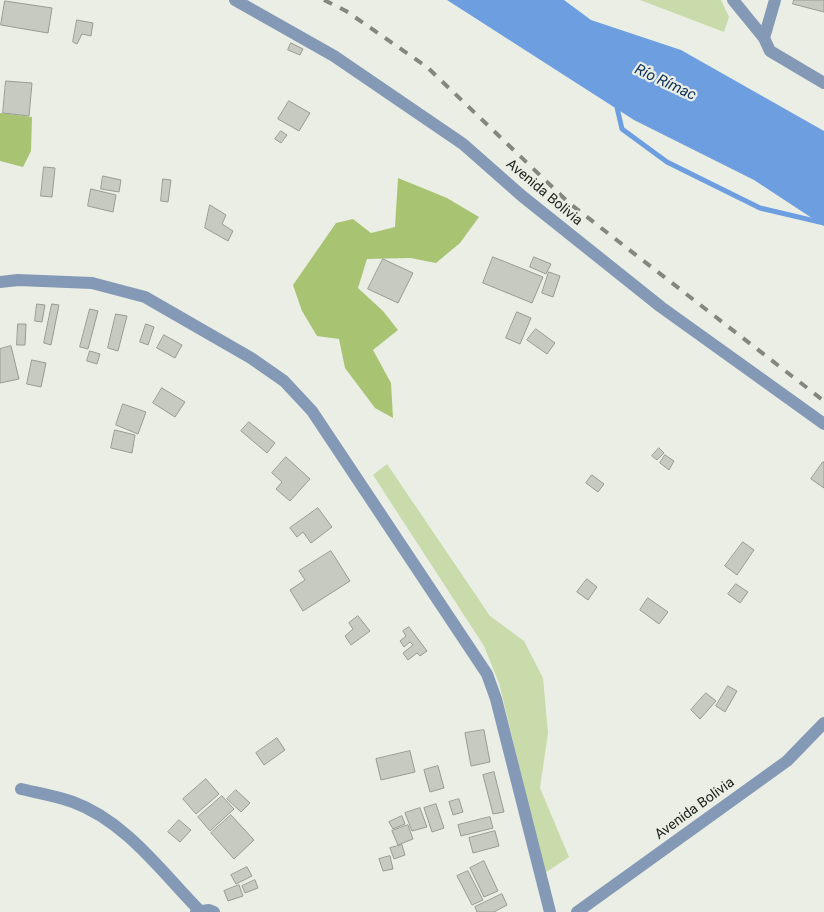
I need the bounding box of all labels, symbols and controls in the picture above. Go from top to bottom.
water label: Río Rímac [632,61,698,105]
street label: Avenida Bolivia [502,156,586,230]
street label: Avenida Bolivia [652,774,738,844]

